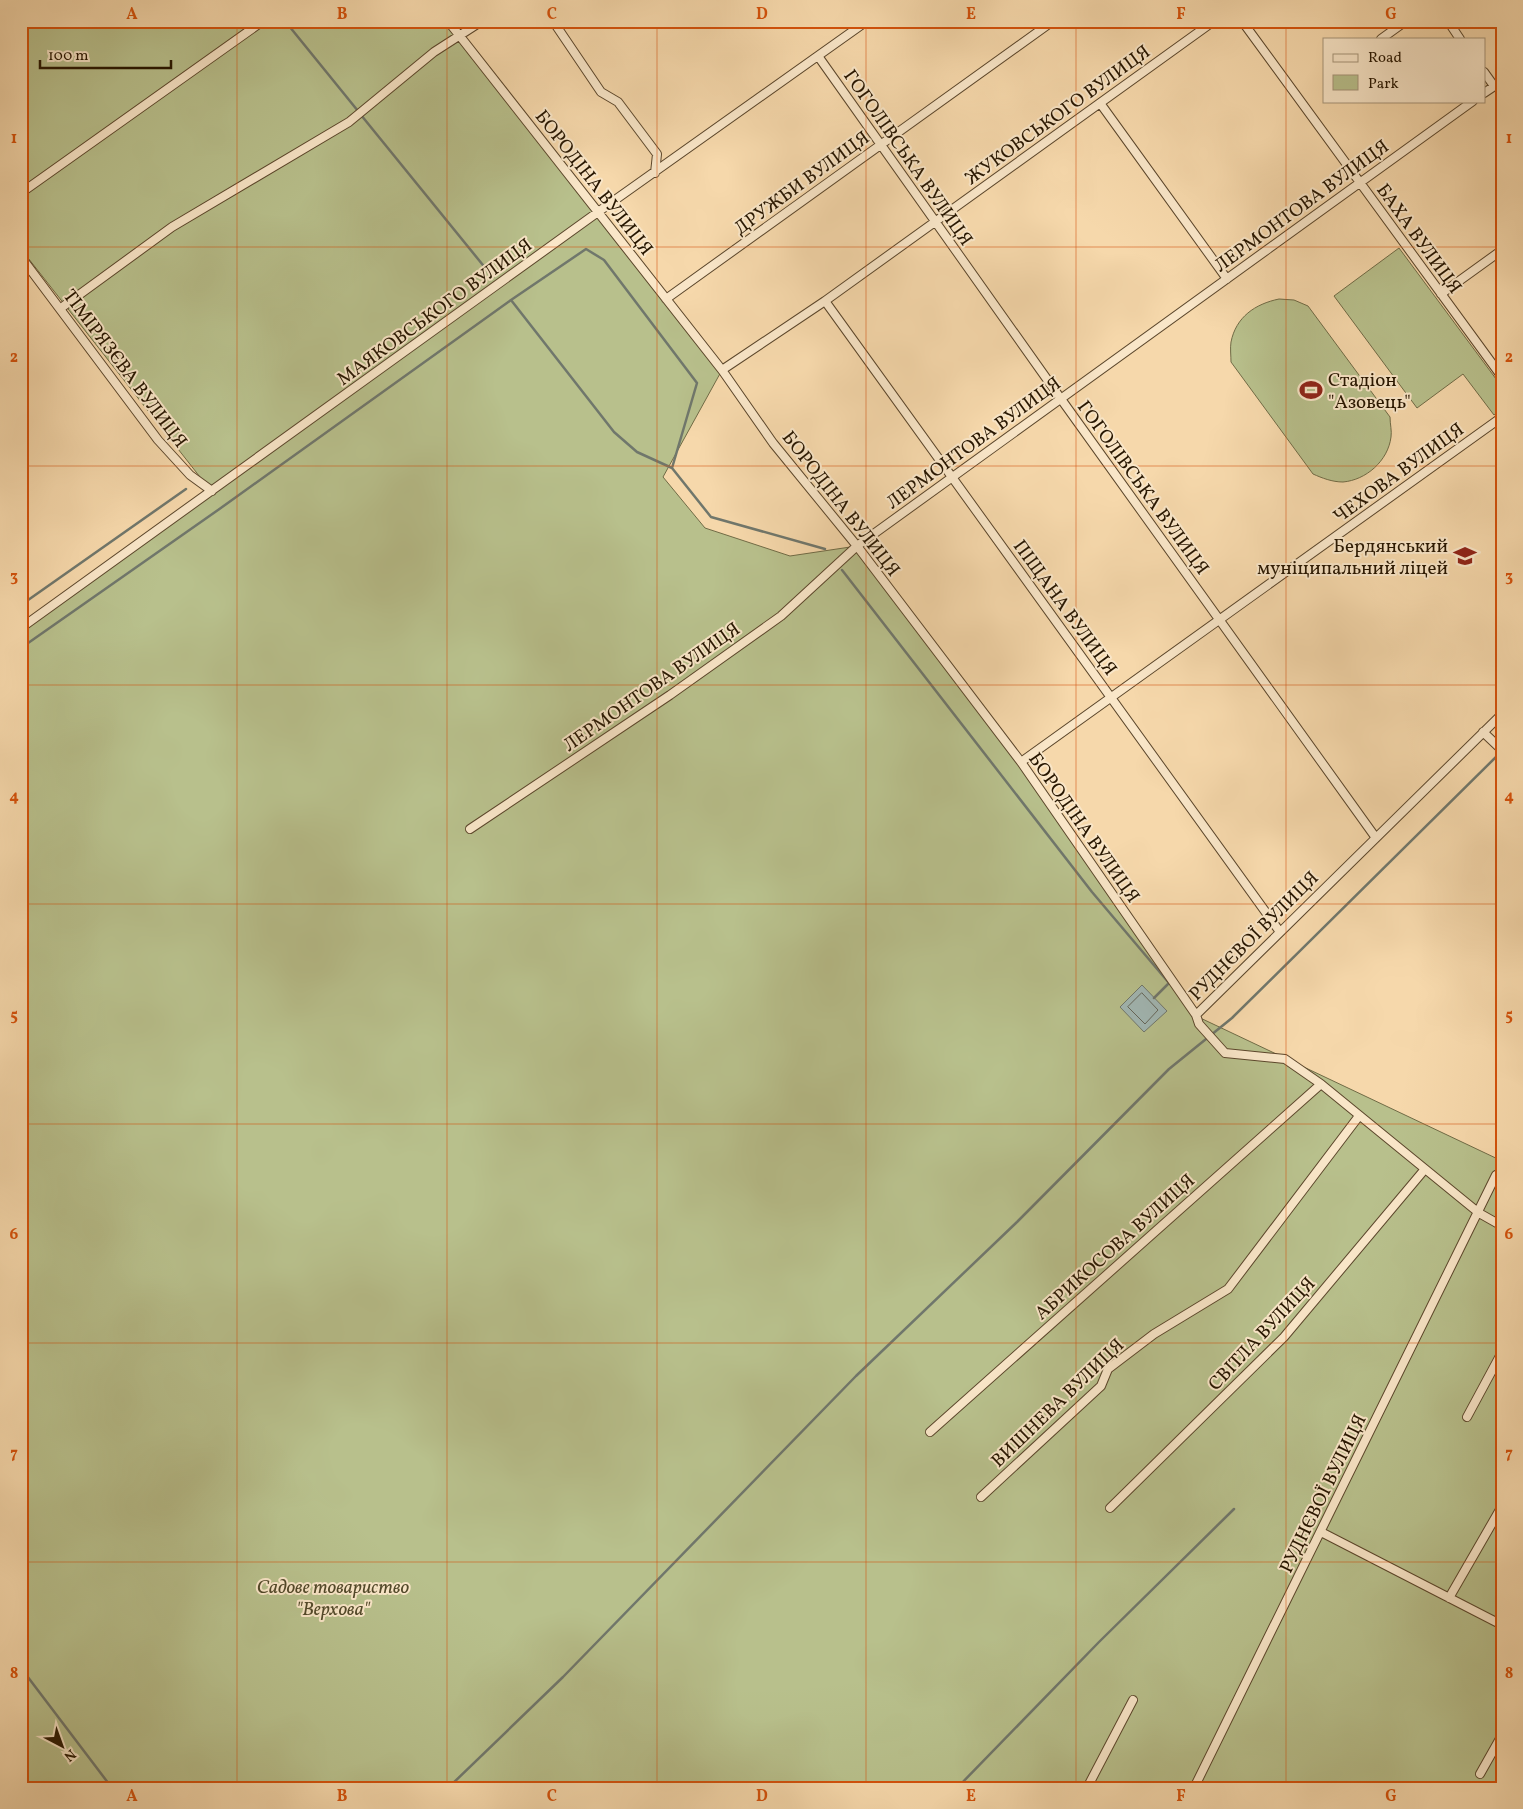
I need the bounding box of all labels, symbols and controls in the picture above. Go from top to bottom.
text: A [126,4,138,26]
text: B [337,4,348,26]
text: C [547,4,557,26]
text: D [756,4,768,26]
text: E [966,4,976,26]
text: F [1176,4,1186,26]
text: G [1385,4,1397,26]
scale bar [40,38,171,70]
legend [1323,38,1486,102]
street label: ЖУКОВСЬКОГО ВУЛИЦЯ [960,39,1156,192]
text: 100 m [48,46,88,67]
text: Road [1368,48,1402,69]
street label: ГОГОЛІВСЬКА ВУЛИЦЯ [837,65,978,252]
text: Park [1368,74,1399,95]
street label: БОРОДІНА ВУЛИЦЯ [528,105,659,262]
street label: ДРУЖБИ ВУЛИЦЯ [729,126,875,242]
text: 1 [11,128,17,150]
text: 1 [1506,128,1512,150]
street label: ЛЕРМОНТОВА ВУЛИЦЯ [1209,134,1395,279]
street label: БАХА ВУЛИЦЯ [1369,179,1467,300]
street label: МАЯКОВСЬКОГО ВУЛИЦЯ [332,233,538,392]
street label: ТІМІРЯЗЄВА ВУЛИЦЯ [56,285,193,454]
text: 2 [10,347,18,369]
text: 2 [1505,347,1513,369]
place label: Стадіон "Азовець" [1328,368,1411,416]
street label: ЛЕРМОНТОВА ВУЛИЦЯ [881,371,1067,516]
sports icon: Стадіон "Азовець" [1298,377,1324,403]
street label: ГОГОЛІВСЬКА ВУЛИЦЯ [1070,396,1215,581]
street label: ЧЕХОВА ВУЛИЦЯ [1328,417,1470,530]
street label: БОРОДІНА ВУЛИЦЯ [775,426,906,583]
place label: Бердянський муніципальний ліцей [1257,534,1448,582]
street label: ПІЩАНА ВУЛИЦЯ [1006,535,1123,681]
school or university icon: Бердянський муніципальний ліцей [1452,543,1478,569]
text: 3 [10,566,18,588]
text: 3 [1505,566,1513,588]
street label: ЛЕРМОНТОВА ВУЛИЦЯ [559,617,746,759]
street label: БОРОДІНА ВУЛИЦЯ [1022,748,1145,909]
text: 4 [9,786,19,808]
text: 4 [1504,786,1514,808]
street label: РУДНЄВОЇ ВУЛИЦЯ [1184,866,1325,1007]
text: 5 [10,1005,18,1027]
text: 5 [1505,1005,1513,1027]
street label: АБРИКОСОВА ВУЛИЦЯ [1030,1168,1201,1327]
text: 6 [10,1224,19,1246]
text: 6 [1505,1224,1514,1246]
street label: СВІТЛА ВУЛИЦЯ [1203,1272,1322,1397]
street label: ВИШНЕВА ВУЛИЦЯ [986,1333,1131,1474]
street label: РУДНЄВОЇ ВУЛИЦЯ [1274,1410,1374,1578]
text: 7 [10,1443,18,1465]
text: 7 [1505,1443,1513,1465]
park label: Садове товариство "Верхова" [257,1575,409,1623]
text: 8 [10,1663,18,1685]
text: 8 [1505,1663,1513,1685]
north arrow [38,1722,88,1772]
text: N [59,1744,80,1765]
text: A [126,1786,138,1808]
text: B [337,1786,348,1808]
text: C [547,1786,557,1808]
text: D [756,1786,768,1808]
text: E [966,1786,976,1808]
text: F [1176,1786,1186,1808]
text: G [1385,1786,1397,1808]

